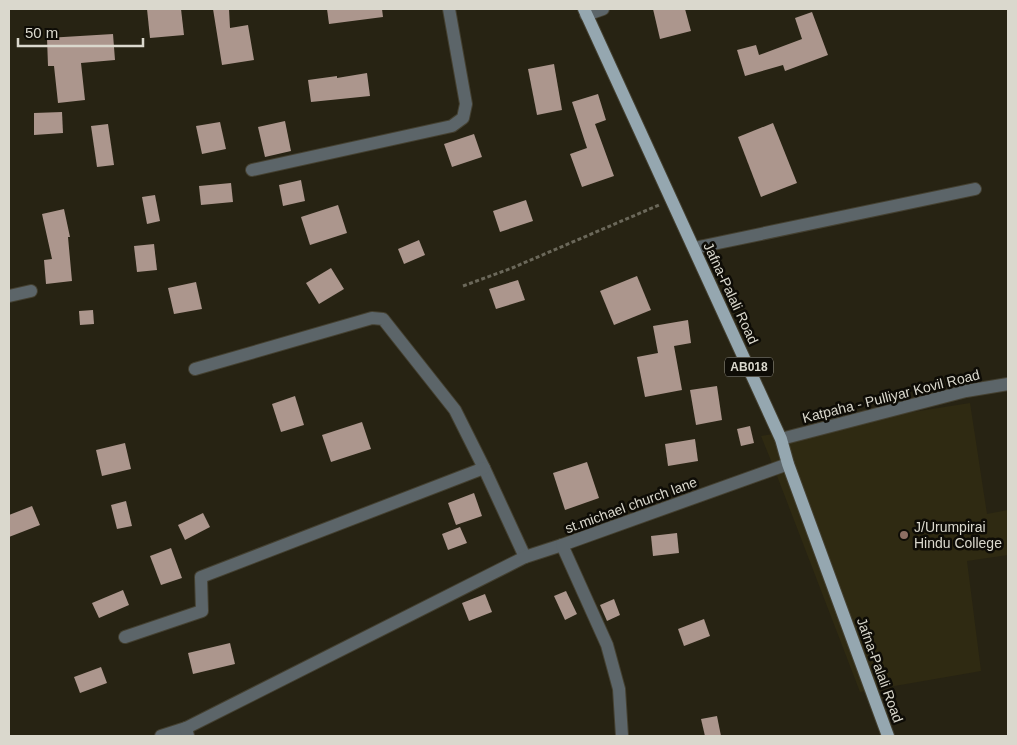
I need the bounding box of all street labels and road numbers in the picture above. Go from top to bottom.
street label: Jafna-Palali Road [700,240,762,346]
road number: AB018 [725,358,773,377]
street label: Katpaha - Pulliyar Kovil Road [801,366,981,426]
street label: st.michael church lane [563,474,699,536]
street label: Jafna-Palali Road [854,615,906,725]

